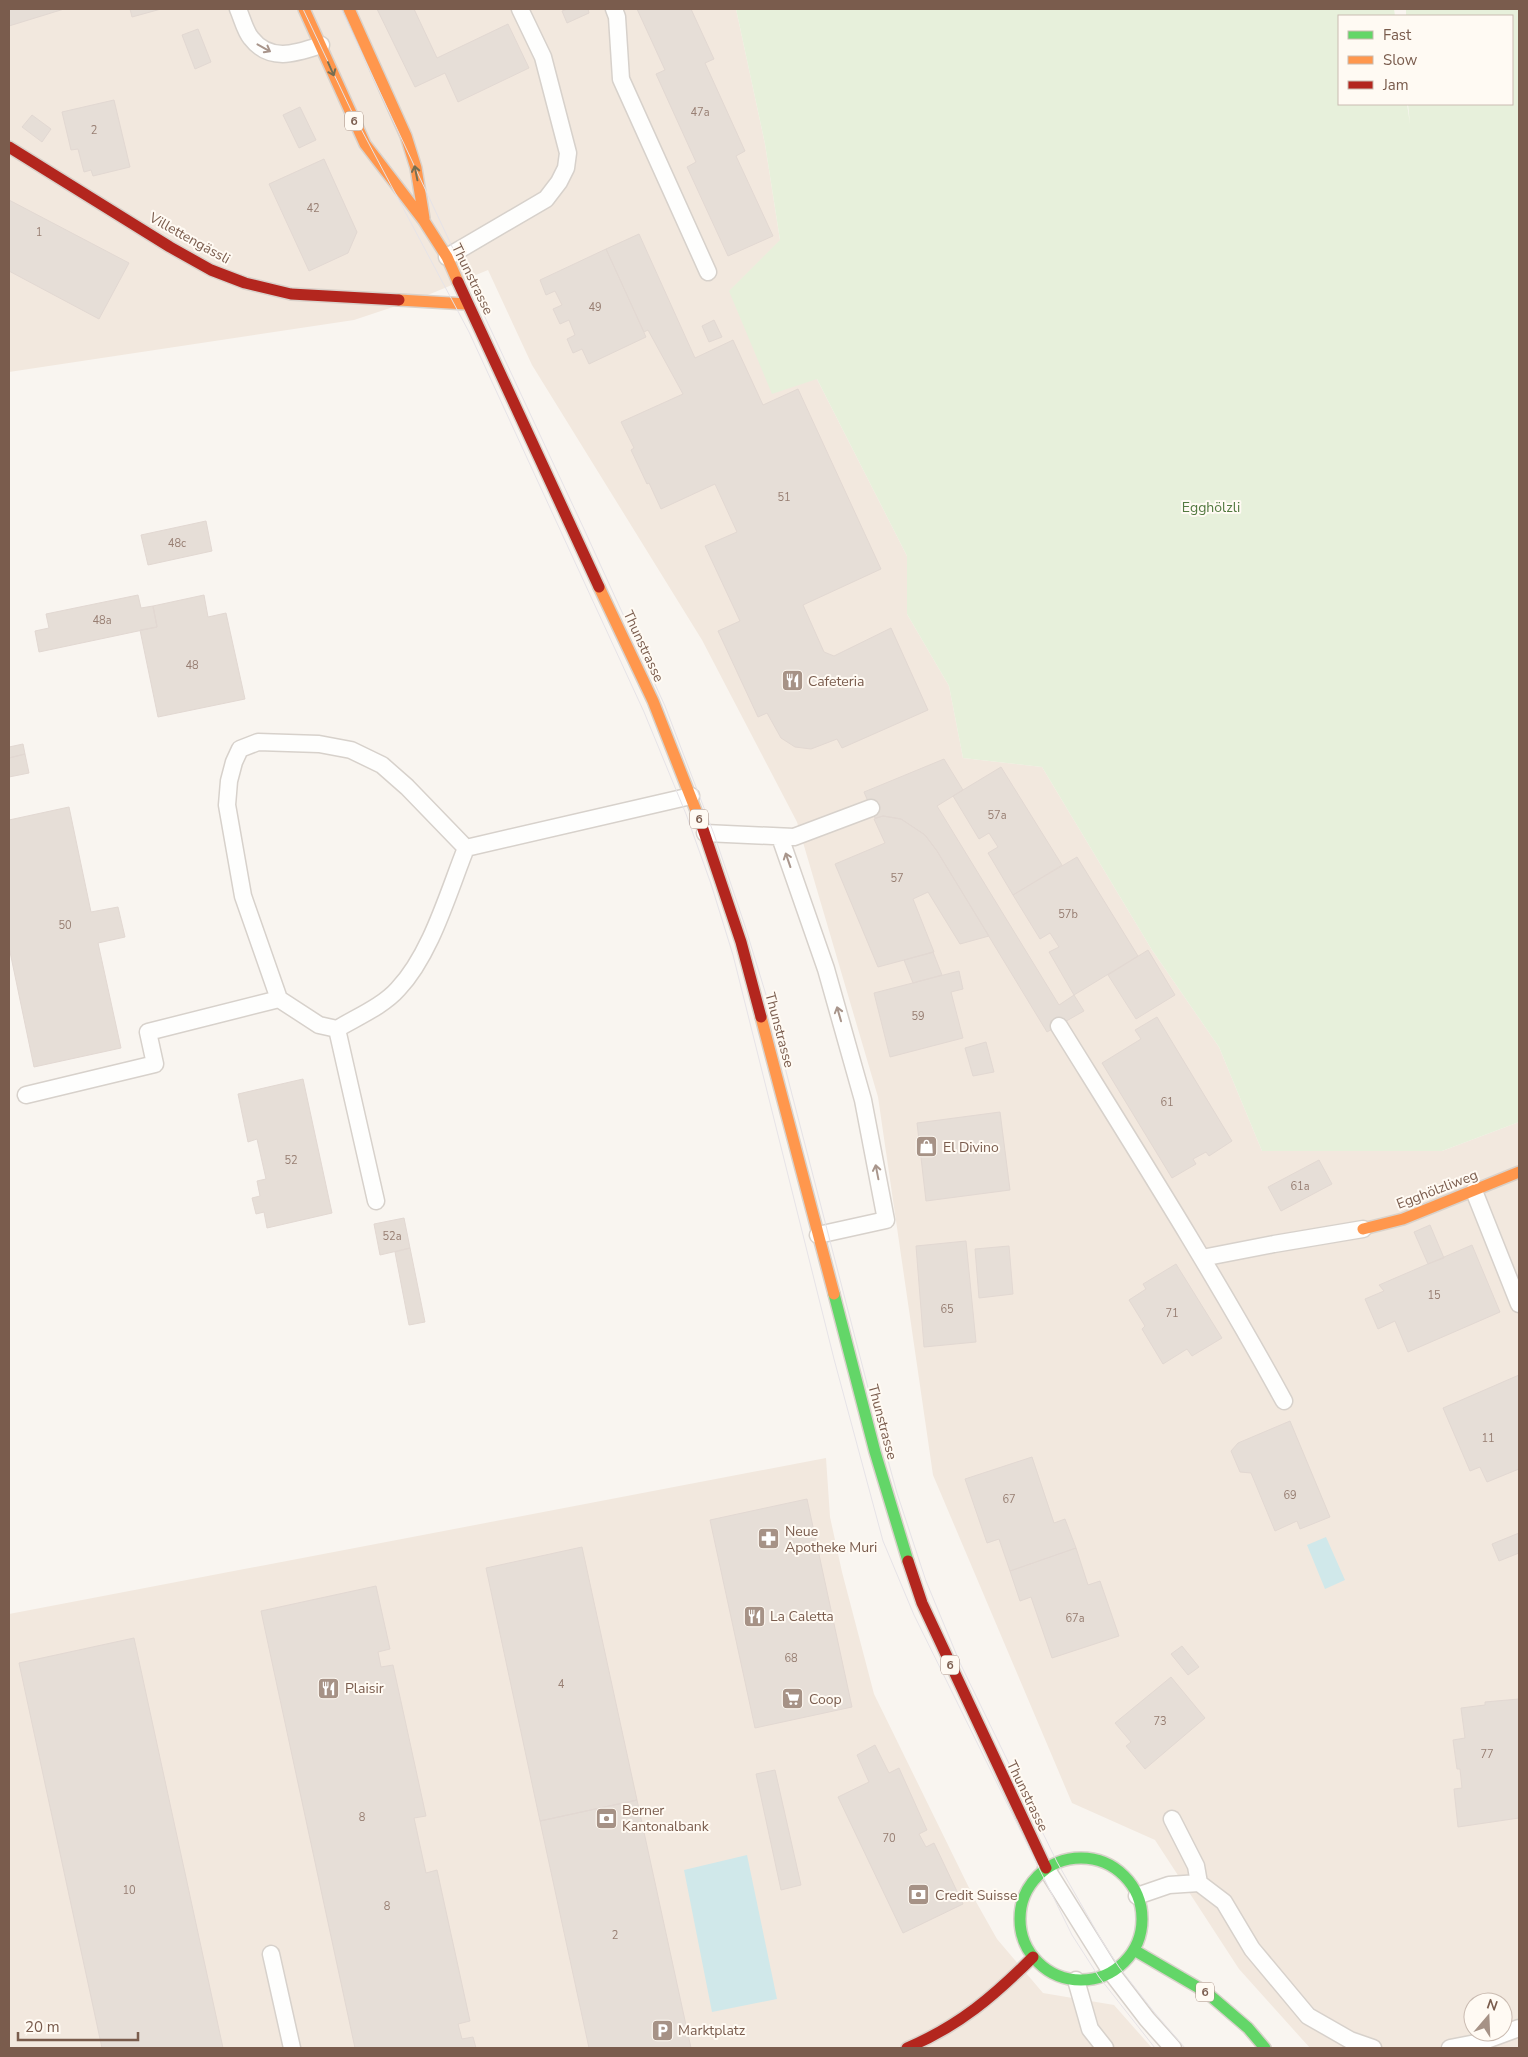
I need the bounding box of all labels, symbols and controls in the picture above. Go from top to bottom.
legend [1338,15,1513,105]
text: Fast [1383,25,1412,45]
one-way arrow [257,43,271,53]
text: Slow [1383,50,1418,70]
one-way arrow [327,61,337,76]
text: Jam [1382,75,1409,95]
house number: 47a [690,105,710,120]
road number: 6 [345,112,363,130]
house number: 2 [91,123,97,138]
one-way arrow [411,166,421,182]
house number: 42 [306,201,320,216]
street label: Villettengässli [145,208,234,269]
house number: 1 [36,225,42,240]
street label: Thunstrasse [447,240,498,318]
house number: 49 [588,300,602,315]
house number: 51 [777,490,791,505]
park label: Egghölzli [1182,498,1240,517]
house number: 48c [168,536,186,551]
street label: Thunstrasse [619,607,668,685]
house number: 48a [92,613,112,628]
house number: 48 [185,658,199,673]
restaurant icon: Cafeteria [780,669,804,693]
place label: Cafeteria [808,672,864,691]
house number: 57a [987,808,1007,823]
road number: 6 [690,810,708,829]
one-way arrow [783,852,792,868]
house number: 57 [890,871,904,886]
house number: 57b [1058,907,1078,922]
house number: 50 [58,918,72,933]
street label: Thunstrasse [760,990,799,1070]
one-way arrow [834,1006,843,1022]
house number: 59 [911,1009,925,1024]
house number: 61 [1160,1095,1174,1110]
shop icon: El Divino [915,1135,939,1159]
place label: El Divino [943,1138,999,1157]
house number: 52 [284,1153,298,1168]
one-way arrow [872,1164,881,1180]
street label: Egghölzliweg [1394,1165,1481,1214]
house number: 61a [1290,1179,1310,1194]
house number: 52a [382,1229,402,1244]
house number: 15 [1427,1288,1441,1303]
house number: 65 [940,1302,954,1317]
house number: 71 [1165,1306,1179,1321]
street label: Thunstrasse [863,1382,902,1462]
house number: 11 [1481,1431,1495,1446]
house number: 69 [1283,1488,1297,1503]
house number: 67 [1002,1492,1016,1507]
place label: Neue Apotheke Muri [785,1522,877,1557]
pharmacy icon: Neue Apotheke Muri [757,1527,781,1551]
restaurant icon: La Caletta [742,1604,766,1628]
place label: La Caletta [770,1607,834,1626]
house number: 67a [1065,1611,1085,1626]
house number: 68 [784,1651,798,1666]
road number: 6 [941,1656,959,1674]
restaurant icon: Plaisir [317,1676,341,1700]
house number: 4 [558,1677,565,1692]
place label: Plaisir [345,1679,384,1698]
supermarket icon: Coop [781,1687,805,1711]
place label: Coop [809,1690,842,1709]
house number: 73 [1153,1714,1167,1729]
house number: 77 [1480,1747,1494,1762]
street label: Thunstrasse [1002,1757,1053,1835]
place label: Berner Kantonalbank [622,1801,710,1836]
bank icon: Berner Kantonalbank [594,1806,618,1830]
house number: 8 [359,1810,366,1825]
house number: 70 [882,1831,896,1846]
house number: 10 [122,1883,136,1898]
bank icon: Credit Suisse [907,1883,931,1907]
place label: Credit Suisse [935,1886,1017,1905]
house number: 8 [384,1899,391,1914]
house number: 2 [612,1928,618,1943]
road number: 6 [1196,1982,1214,2001]
north arrow [1463,1992,1513,2042]
text: N [1484,1994,1500,2016]
scale bar [18,2010,138,2042]
text: 20 m [25,2017,60,2037]
parking icon: Marktplatz [650,2018,674,2042]
place label: Marktplatz [678,2021,746,2040]

